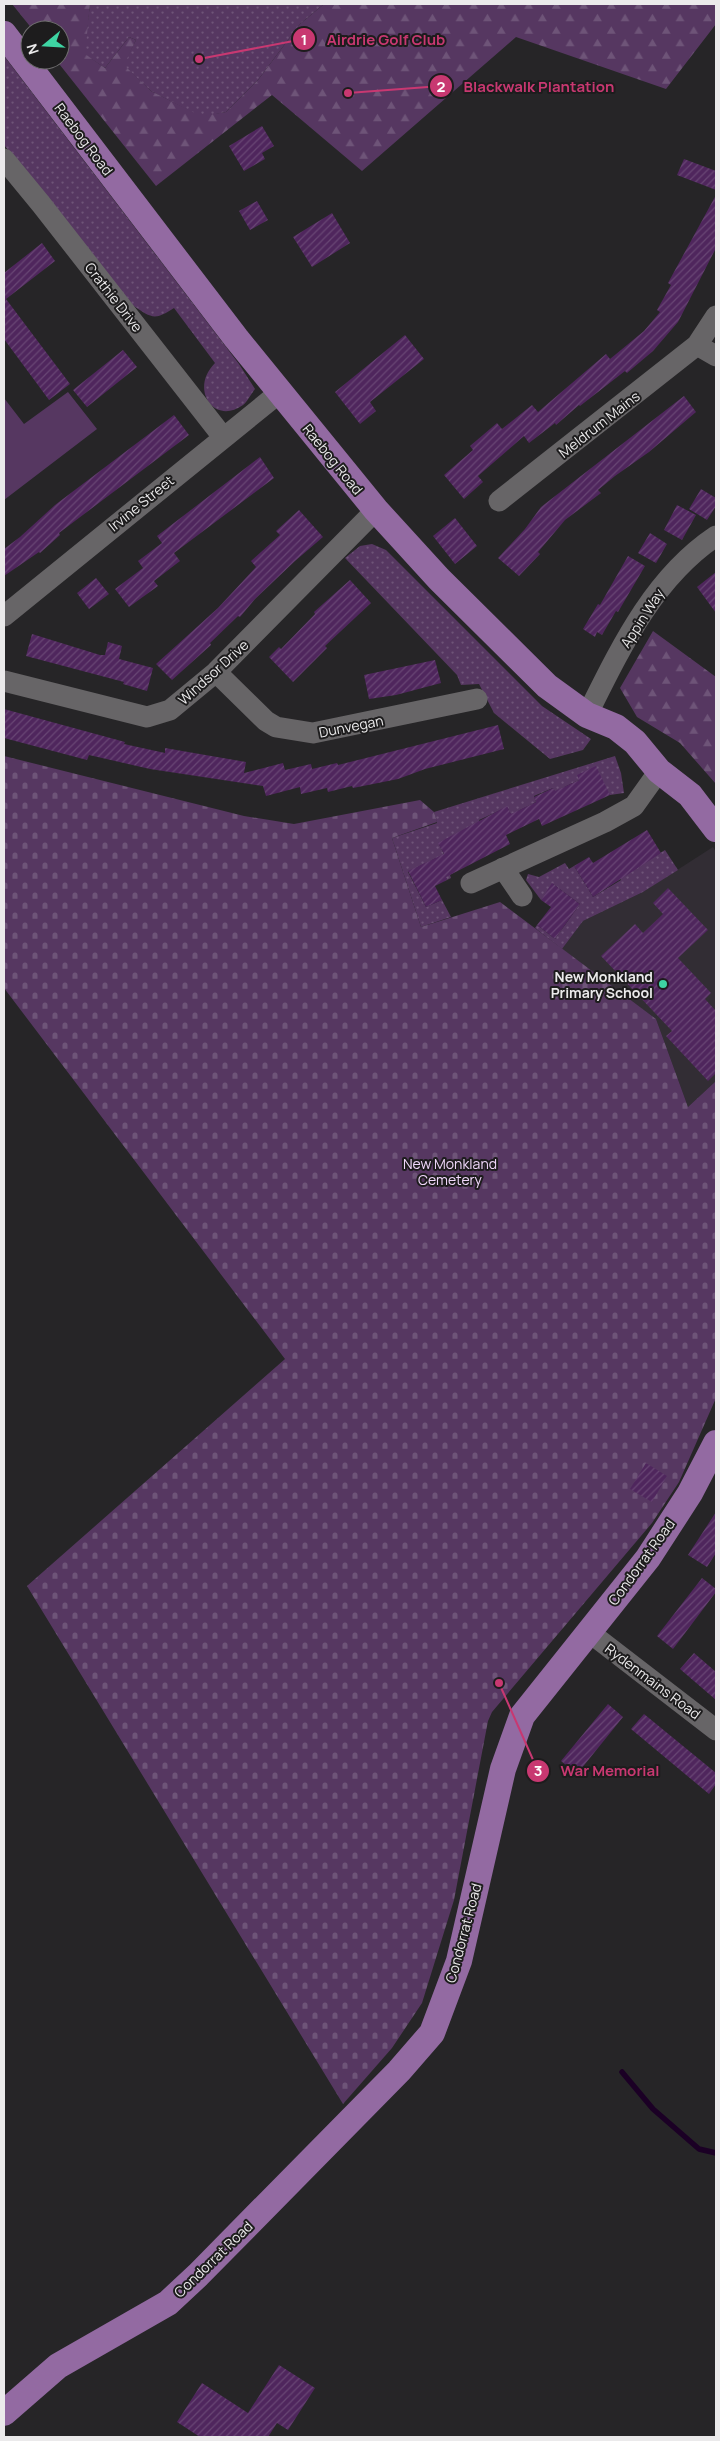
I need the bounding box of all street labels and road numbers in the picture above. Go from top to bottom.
street label: Raebog Road [51,99,117,179]
street label: Crathie Drive [81,258,147,336]
street label: Meldrum Mains [555,386,643,462]
street label: Raebog Road [299,420,367,498]
street label: Irvine Street [104,470,178,535]
street label: Appin Way [616,584,669,651]
street label: Windsor Drive [174,635,252,709]
street label: Dunvegan [317,710,385,742]
street label: Condorrat Road [603,1515,679,1609]
street label: Rydenmains Road [601,1639,705,1723]
street label: Condorrat Road [441,1881,485,1985]
street label: Condorrat Road [170,2217,256,2301]

